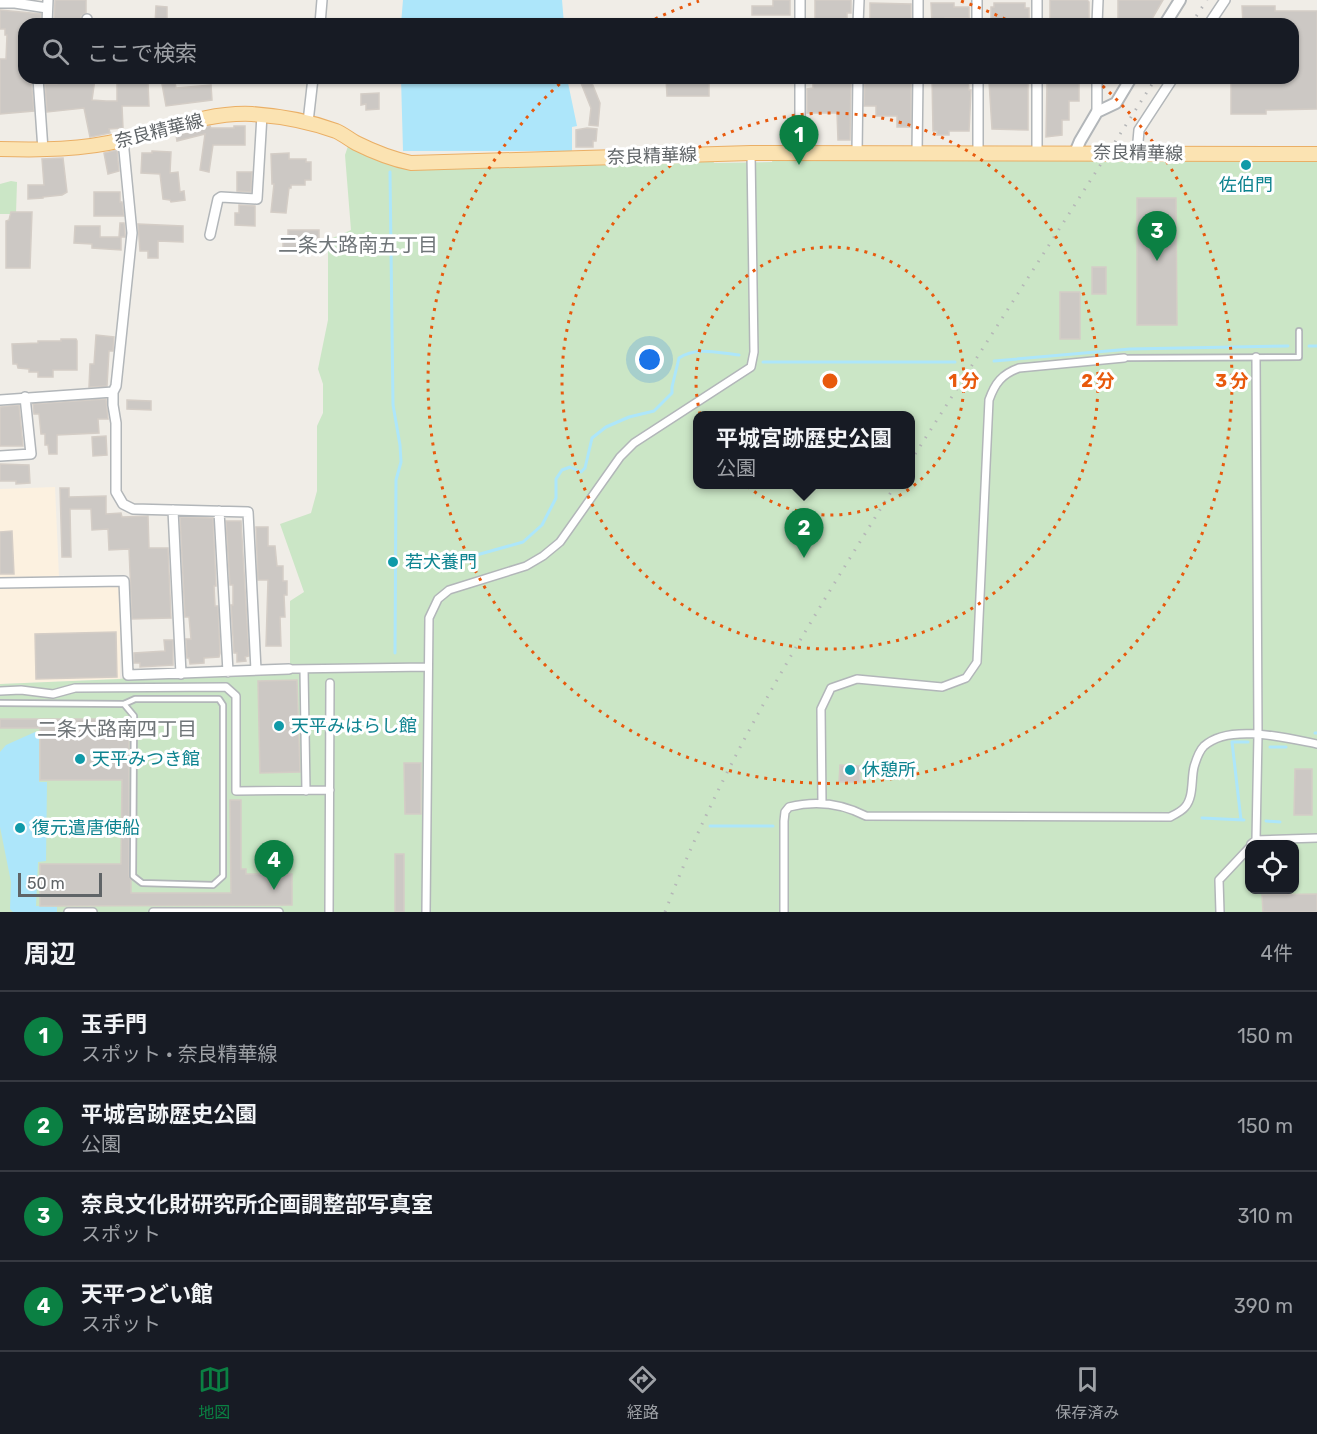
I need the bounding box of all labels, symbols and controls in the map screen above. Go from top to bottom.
search box [18,18,1299,84]
icon: search [39,35,72,68]
text: ここで検索 [87,40,197,67]
street label: 奈良精華線 [113,109,205,153]
pin: 1 [780,116,818,165]
street label: 奈良精華線 [1093,141,1183,165]
street label: 奈良精華線 [607,143,697,169]
marker: 佐伯門 [1239,158,1253,172]
place label: 佐伯門 [1219,174,1273,196]
pin: 3 [1138,212,1176,261]
district label: 二条大路南五丁目 [278,233,438,257]
your location [635,345,664,374]
text: 1 分 [949,370,979,392]
text: 2 分 [1081,370,1115,392]
text: 3 分 [1215,370,1249,392]
centre of rings [820,371,840,391]
popup [693,411,915,489]
text: 平城宮跡歴史公園 [716,425,892,452]
text: 公園 [716,456,756,480]
pin: 2 [784,508,824,558]
place label: 若犬養門 [405,551,477,573]
marker: 若犬養門 [386,555,400,569]
place label: 天平みはらし館 [291,715,417,737]
district label: 二条大路南四丁目 [37,717,197,741]
marker: 天平みはらし館 [272,719,286,733]
place label: 天平みつき館 [92,748,200,770]
marker: 天平みつき館 [73,752,87,766]
place label: 休憩所 [862,759,916,781]
marker: 休憩所 [843,763,857,777]
place label: 復元遣唐使船 [32,817,140,839]
marker: 復元遣唐使船 [13,821,27,835]
pin: 4 [254,840,294,890]
map controls [1245,840,1299,894]
button: locate [1245,840,1299,894]
scale bar [18,870,102,898]
text: 50 m [27,874,65,893]
text: 周辺 [24,939,76,970]
text: 4件 [1261,941,1293,965]
text: 玉手門 [81,1011,147,1038]
text: 1 [39,1024,48,1048]
text: 150 m [1237,1024,1293,1048]
text: スポット · 奈良精華線 [81,1042,277,1066]
text: 平城宮跡歴史公園 [81,1101,257,1128]
text: 2 [37,1114,50,1138]
text: 150 m [1237,1114,1293,1138]
text: 公園 [81,1132,121,1156]
text: 奈良文化財研究所企画調整部写真室 [81,1191,433,1218]
text: 3 [37,1204,50,1228]
text: 310 m [1237,1204,1293,1228]
text: スポット [81,1222,161,1246]
text: 天平つどい館 [81,1281,213,1308]
text: 4 [37,1294,50,1318]
text: 390 m [1234,1294,1293,1318]
text: スポット [81,1312,161,1336]
tab: 地図 [198,1363,231,1423]
tab: 経路 [626,1363,659,1423]
tab: 保存済み [1055,1363,1119,1423]

